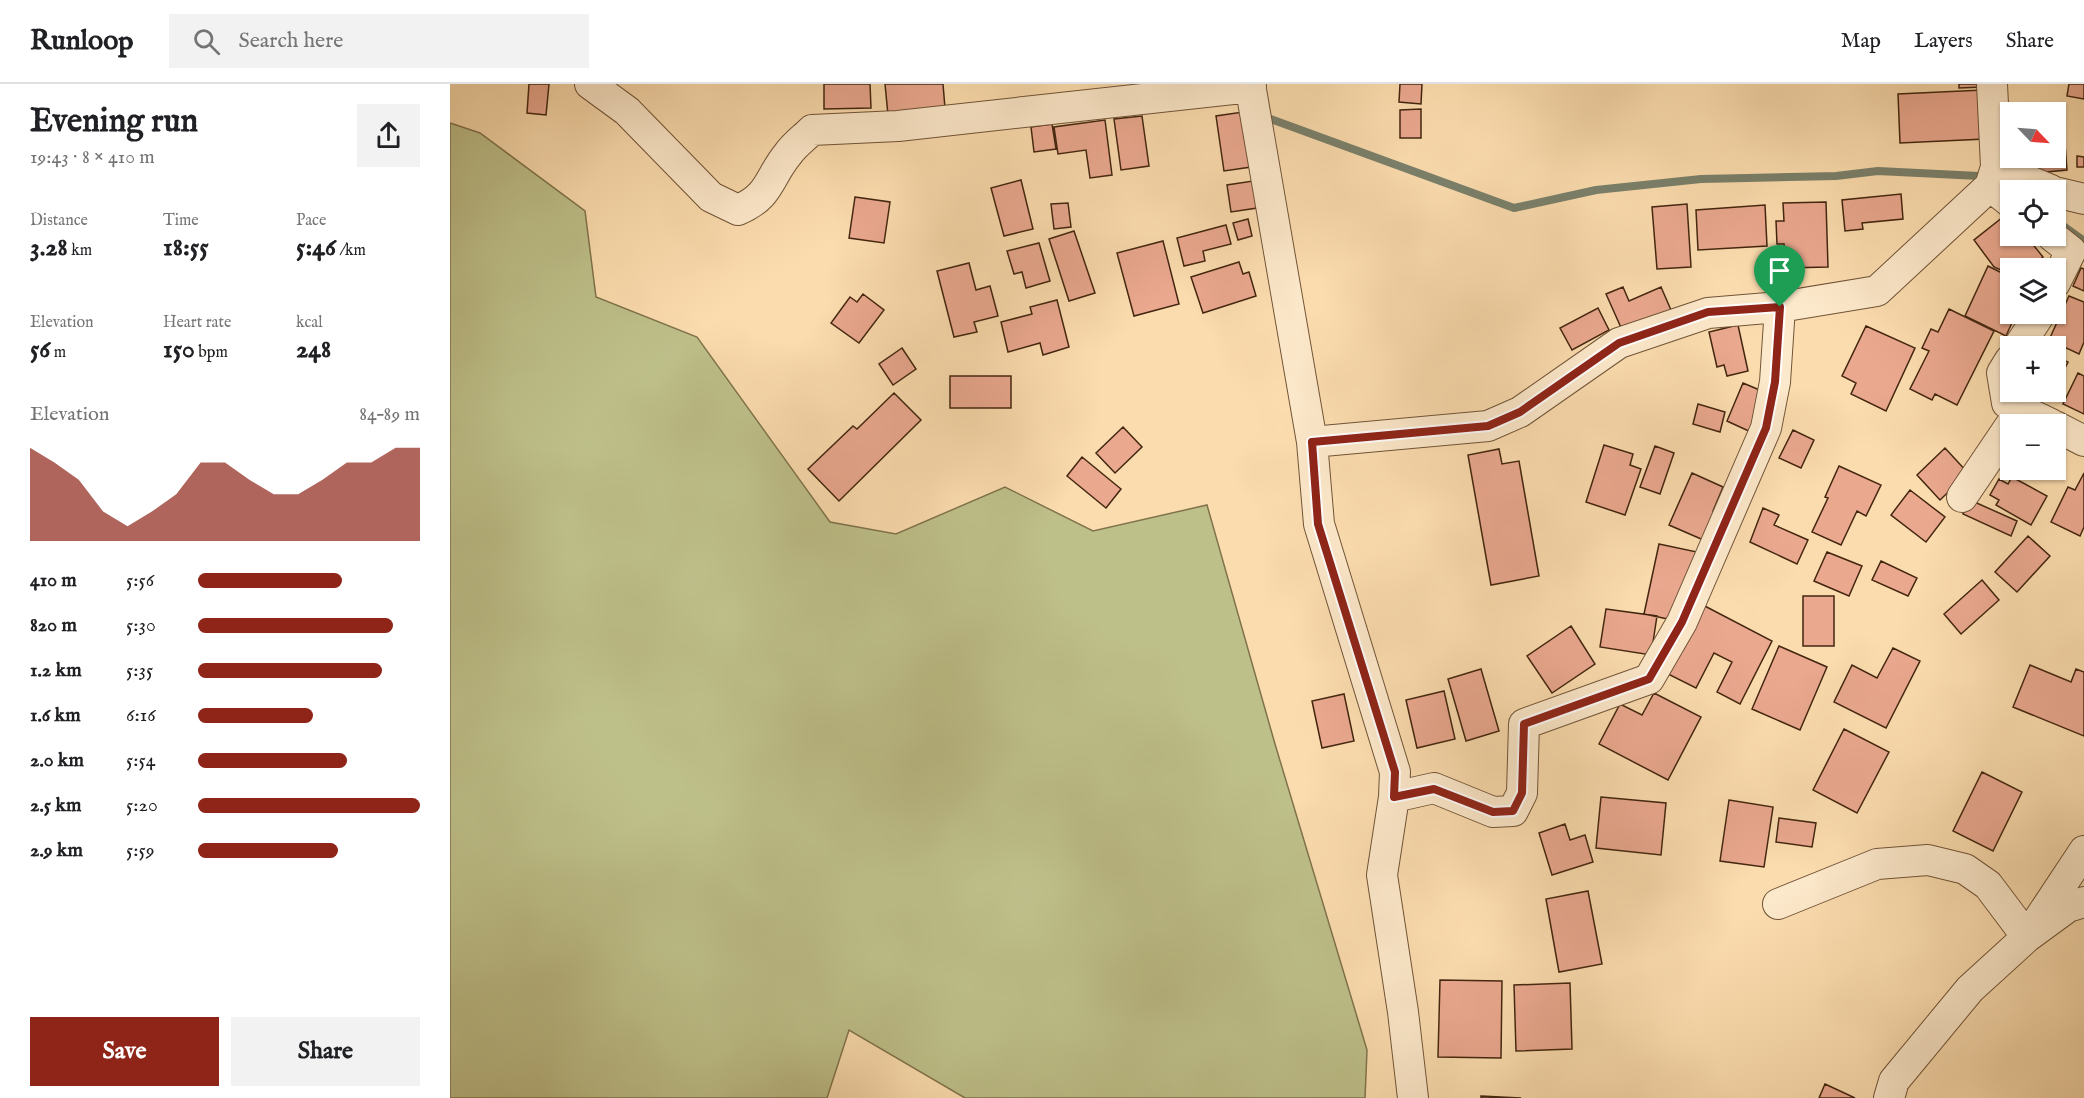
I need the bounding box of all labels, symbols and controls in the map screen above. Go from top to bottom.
search box [169,14,589,68]
text: Runloop [30,24,133,59]
icon: search [190,25,223,58]
text: Search here [238,27,343,55]
text: Map [1841,28,1881,55]
text: Layers [1914,28,1973,55]
text: Share [2006,28,2054,55]
text: Evening run [30,101,198,143]
north arrow [2000,102,2066,168]
map controls [2000,102,2066,480]
button: share [357,104,420,167]
text: 19:43 · 8 × 410 m [30,145,155,170]
button: locate [2000,180,2066,246]
text: Distance [30,211,88,231]
text: Time [163,211,199,231]
text: Pace [296,211,326,231]
text: 3.28 [30,231,68,264]
text: 18:55 [163,231,209,264]
text: 5:46 [296,231,336,264]
text: km [68,241,92,261]
text: /km [336,241,366,261]
pin [1754,245,1805,307]
icon: arrive [1763,254,1796,287]
button: layers [2000,258,2066,324]
text: Elevation [30,313,93,333]
text: Heart rate [163,313,231,333]
text: kcal [296,313,323,333]
text: 56 [30,333,50,366]
text: 150 [163,333,195,366]
text: 248 [296,333,331,366]
button: + [2000,336,2066,402]
text: m [50,343,66,363]
text: bpm [195,343,228,363]
text: Elevation [30,402,109,427]
text: 84–89 m [359,402,420,427]
button: − [2000,414,2066,480]
text: 410 m [30,568,77,593]
text: 5:56 [126,568,154,593]
text: 820 m [30,613,77,638]
text: 5:30 [126,613,156,638]
text: 1.2 km [30,658,82,683]
text: 5:35 [126,658,153,683]
text: 1.6 km [30,703,81,728]
text: 6:16 [126,703,156,728]
text: 2.0 km [30,748,84,773]
text: 5:54 [126,748,155,773]
text: 2.5 km [30,793,81,818]
text: 5:20 [126,793,158,818]
text: 2.9 km [30,838,83,863]
text: 5:59 [126,838,155,863]
button: Save [30,1017,219,1086]
button: Share [231,1017,420,1086]

